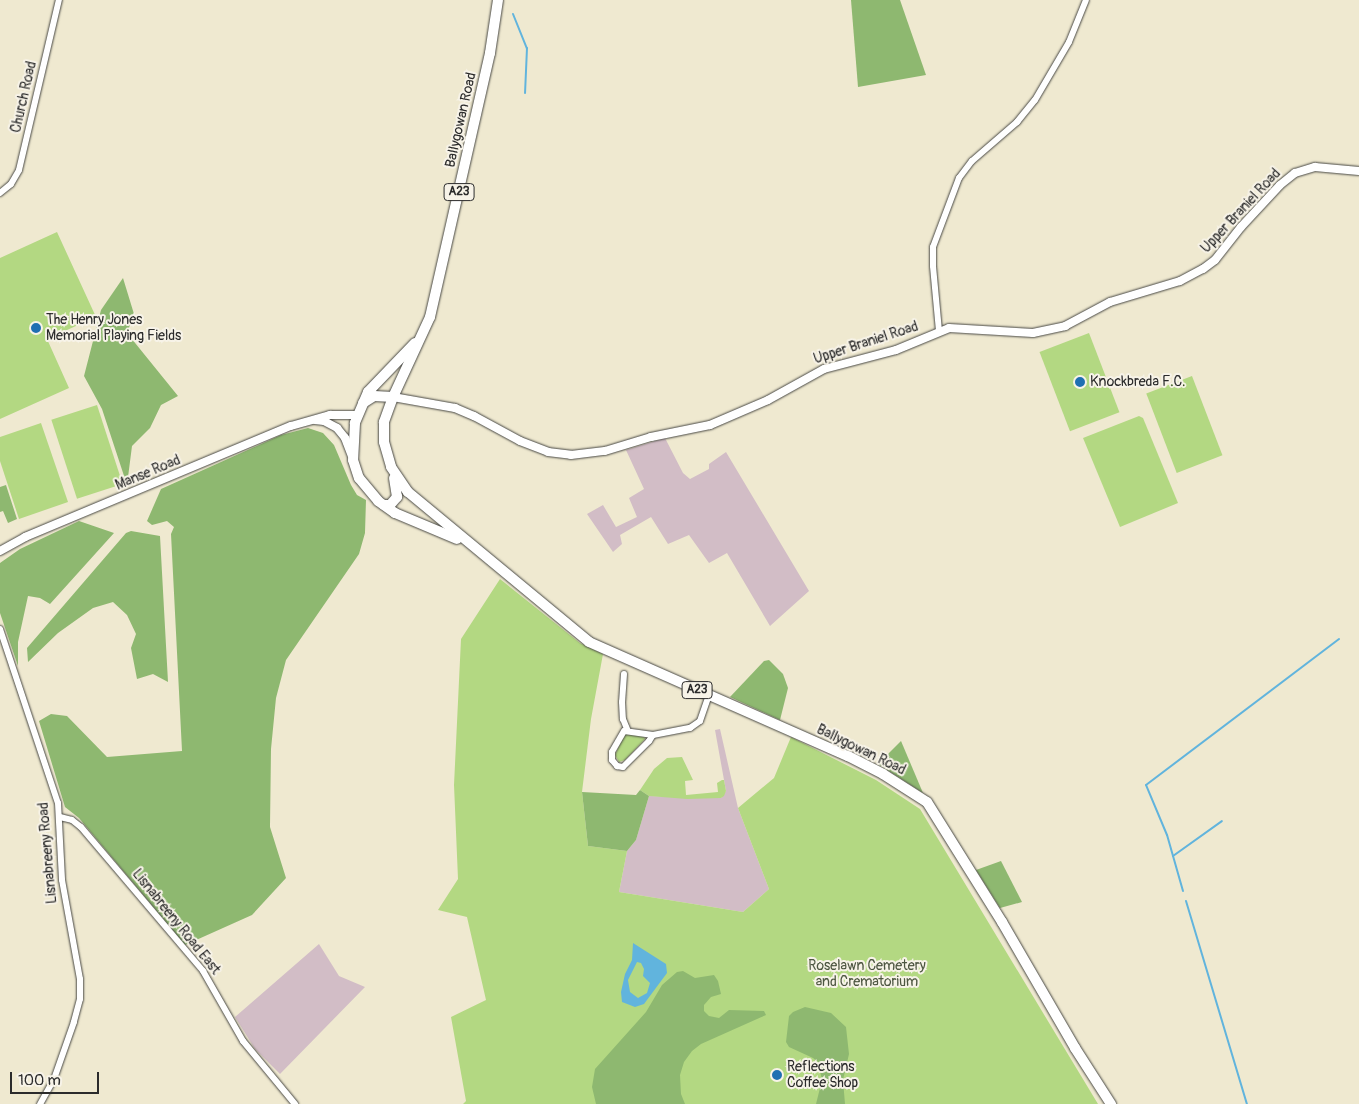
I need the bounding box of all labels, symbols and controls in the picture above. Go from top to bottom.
street label: Church Road [8,60,40,134]
street label: Ballygowan Road [442,71,480,169]
street label: Upper Braniel Road [1198,165,1284,257]
road number: A23 [443,182,475,202]
place label: The Henry Jones Memorial Playing Fields [46,312,181,344]
street label: Upper Braniel Road [812,318,920,368]
marker: The Henry Jones Memorial Playing Fields [30,322,42,334]
place label: Knockbreda F.C. [1090,374,1185,390]
marker: Knockbreda F.C. [1074,376,1086,388]
street label: Manse Road [113,452,183,494]
road number: A23 [681,680,713,700]
street label: Ballygowan Road [814,721,908,779]
street label: Lisnabreeny Road [35,802,61,904]
street label: Lisnabreeny Road East [128,866,224,978]
park label: Roselawn Cemetery and Crematorium [808,958,926,990]
place label: Reflections Coffee Shop [787,1059,858,1092]
scale bar [12,1062,101,1094]
marker: Reflections Coffee Shop [771,1069,783,1081]
text: 100 m [18,1071,61,1090]

